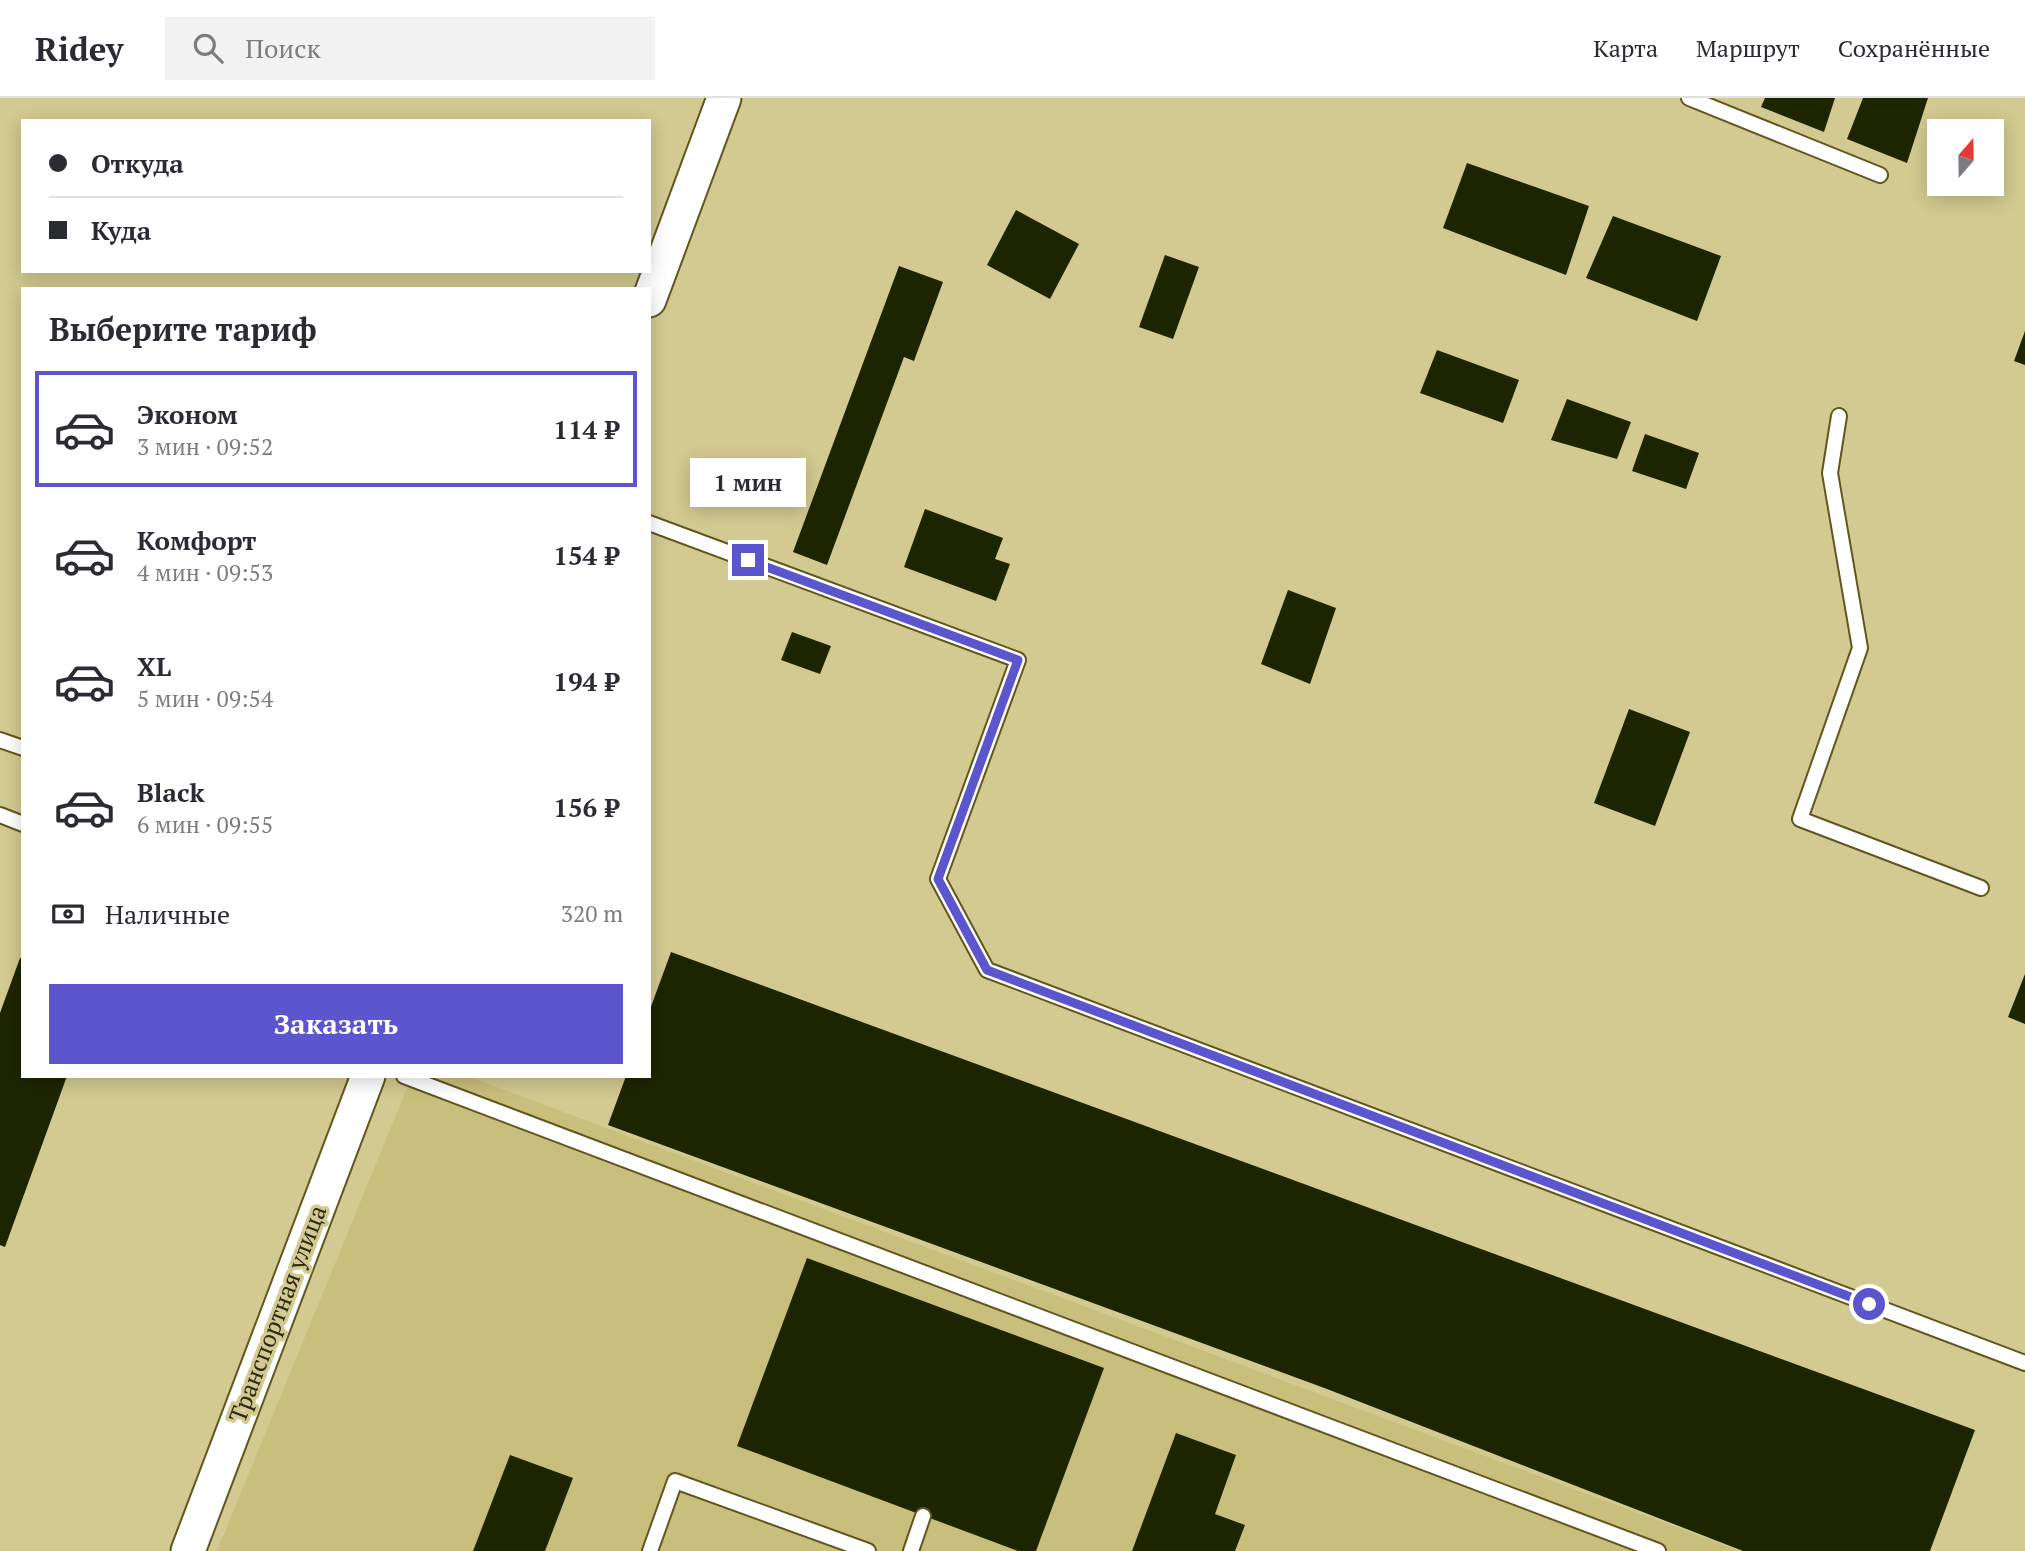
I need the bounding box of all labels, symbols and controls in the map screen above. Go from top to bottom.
search box [165,17,655,80]
text: Ridey [35,27,123,70]
icon: search [189,29,227,67]
text: Поиск [245,31,320,65]
text: Карта [1593,32,1658,64]
text: Маршрут [1696,32,1800,64]
text: Сохранённые [1838,32,1990,64]
north arrow [1927,119,2004,196]
map controls [1927,119,2004,196]
text: Откуда [91,146,184,180]
text: Куда [91,213,151,247]
text: Выберите тариф [49,308,317,350]
text: Эконом [137,397,238,431]
icon: car [53,398,116,461]
text: 114 ₽ [553,412,619,446]
text: 3 мин · 09:52 [137,431,273,462]
callout: 1 мин [690,458,806,508]
text: 1 мин [714,467,782,498]
text: Комфорт [137,523,256,557]
icon: car [53,524,116,587]
text: 154 ₽ [553,538,619,572]
route end [732,544,764,576]
text: 4 мин · 09:53 [137,557,273,588]
text: XL [137,649,171,683]
icon: car [53,650,116,713]
text: 194 ₽ [553,664,619,698]
text: 5 мин · 09:54 [137,683,273,714]
text: Black [137,775,205,809]
icon: car [53,776,116,839]
text: 156 ₽ [553,790,619,824]
text: 6 мин · 09:55 [137,809,273,840]
icon: cash [49,895,87,933]
text: Наличные [105,897,230,931]
text: 320 m [561,898,623,929]
button: Заказать [49,984,623,1064]
street label: Транспортная улица [221,1200,333,1427]
route start [1853,1288,1885,1320]

